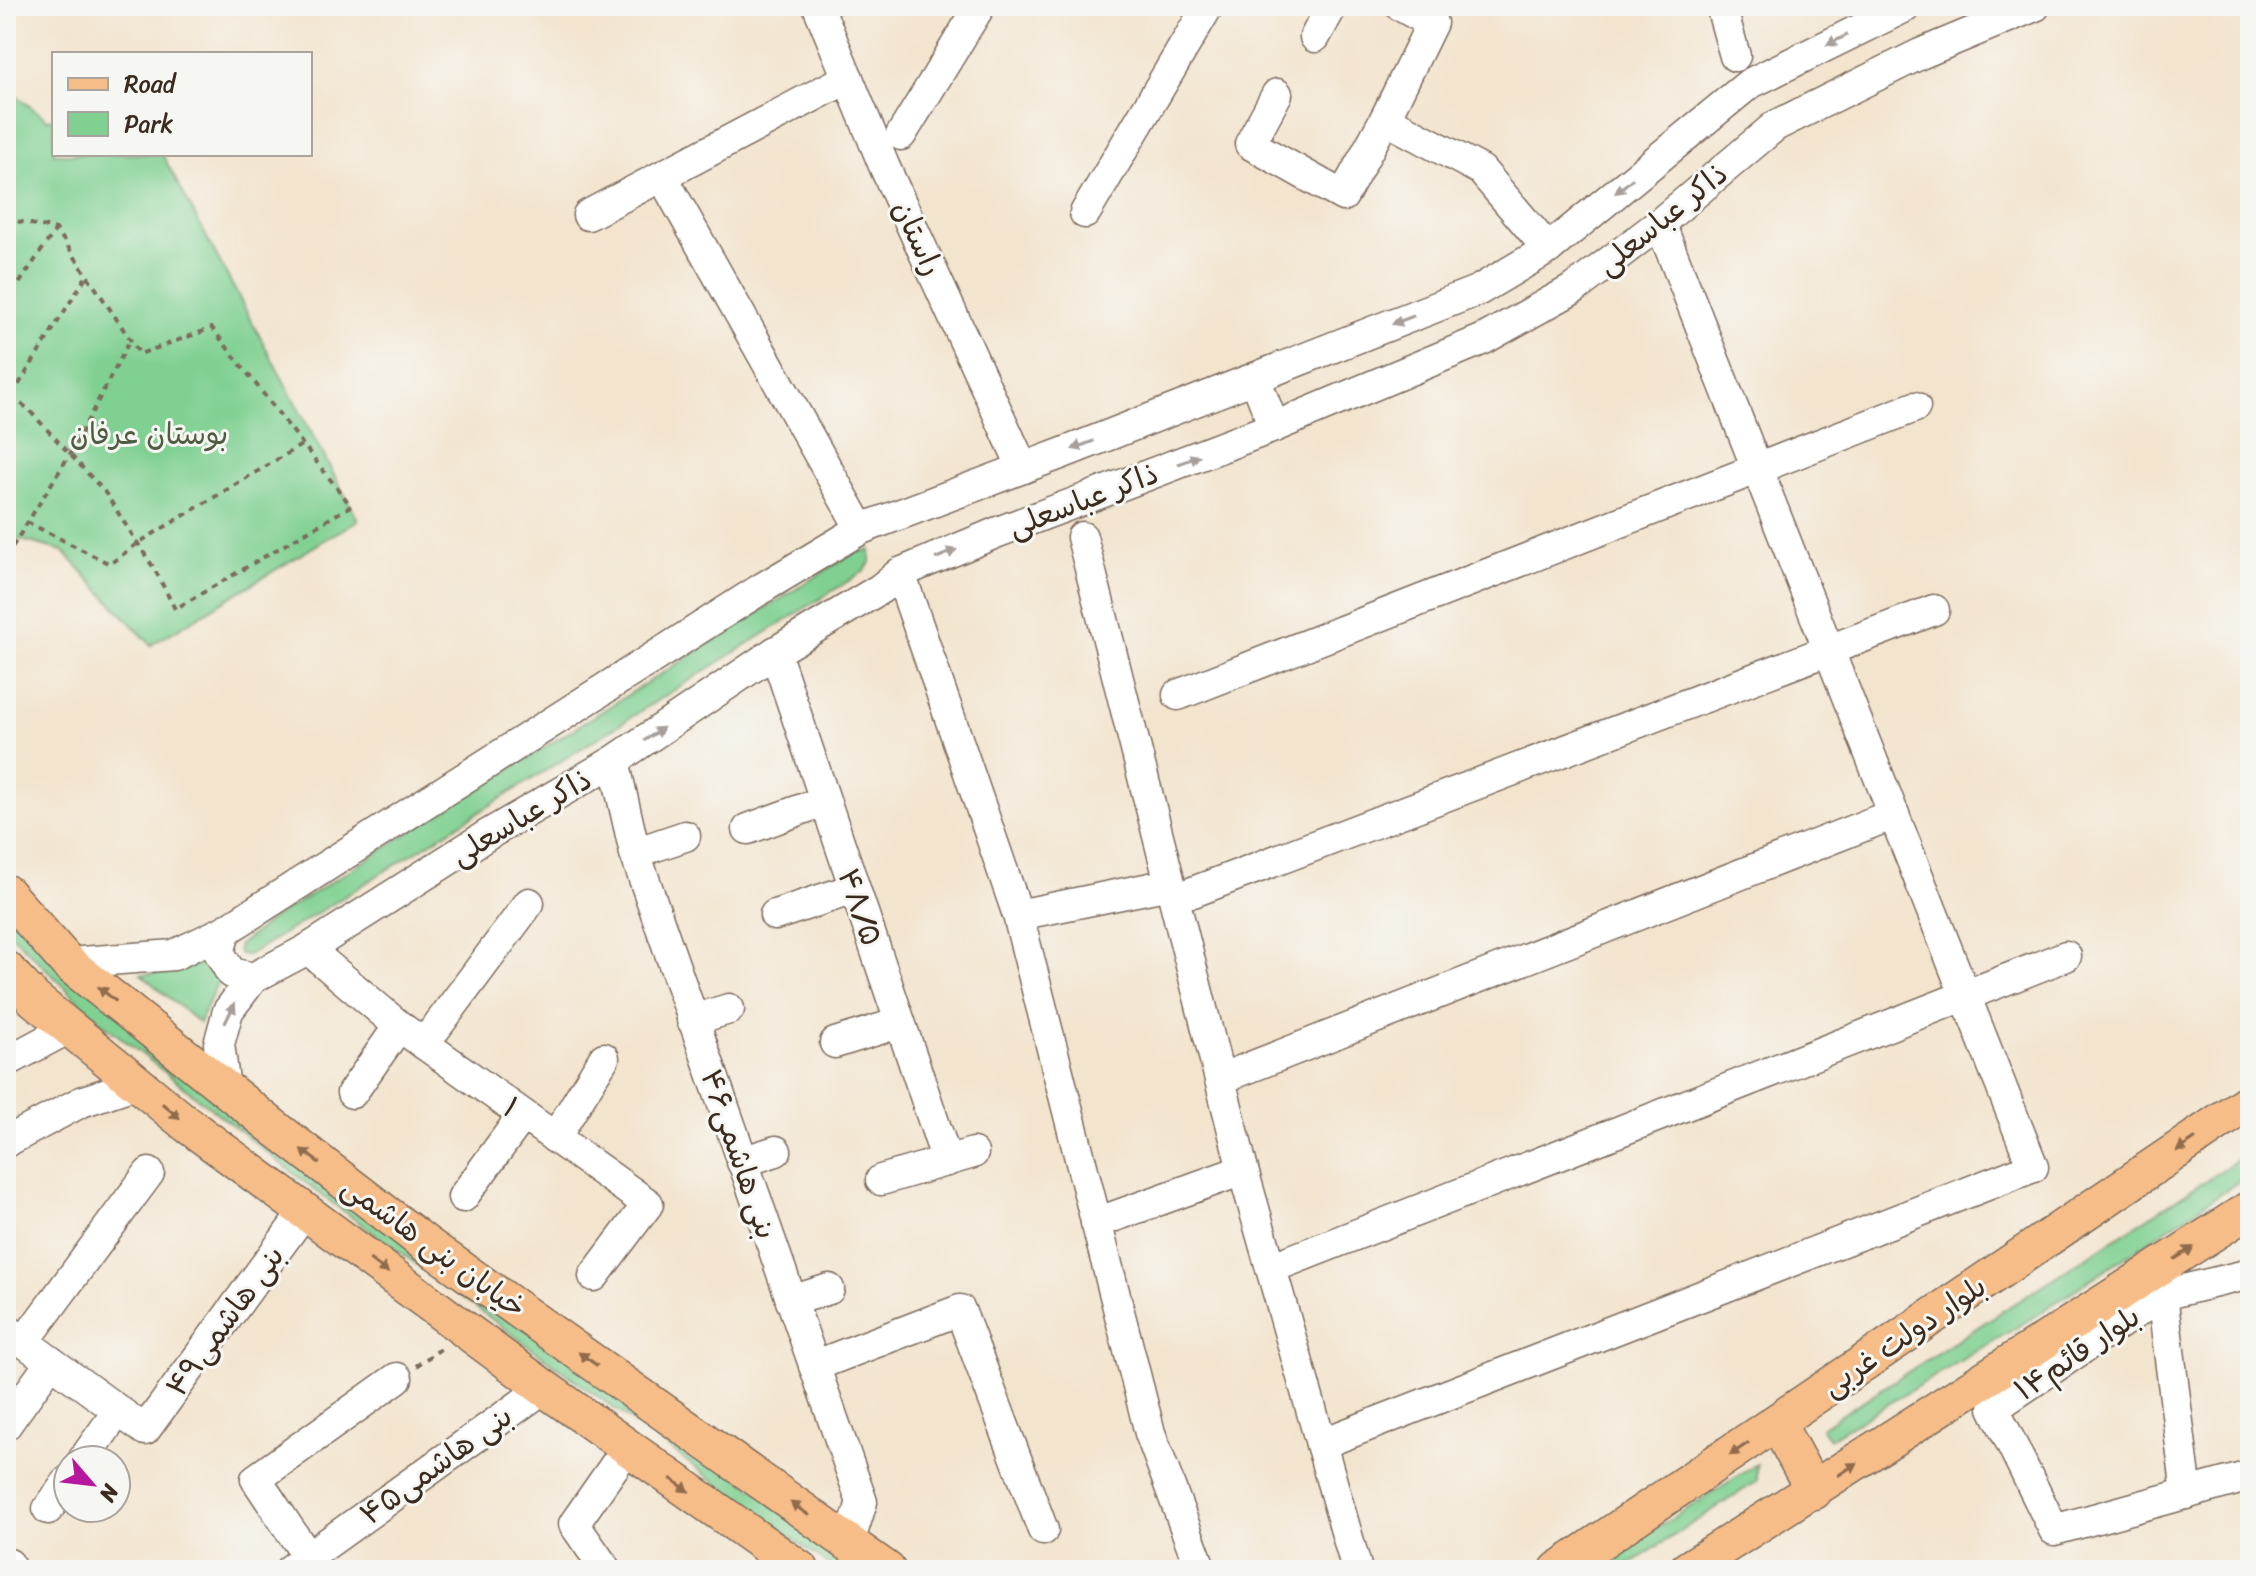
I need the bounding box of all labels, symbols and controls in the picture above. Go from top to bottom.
one-way arrow [1826,33,1849,47]
legend [52,52,312,156]
text: Road [124,63,178,105]
text: Park [124,103,173,145]
street label: ذاکر عباسعلی [1584,148,1740,290]
one-way arrow [1614,177,1634,194]
street label: راستان [877,191,959,285]
one-way arrow [1391,314,1415,327]
park label: بوستان عرفان [70,407,228,461]
one-way arrow [1071,439,1095,452]
street label: ذاکر عباسعلی [1000,447,1166,553]
one-way arrow [1177,453,1201,466]
one-way arrow [934,547,958,560]
one-way arrow [644,727,665,742]
street label: ذاکر عباسعلی [439,753,603,881]
street label: ۴۸/۵ [822,861,898,953]
one-way arrow [97,986,117,1002]
one-way arrow [223,1001,237,1024]
street label: بنی هاشمی۴۶ [685,1061,793,1247]
street label: ۱ [491,1082,531,1132]
one-way arrow [161,1102,181,1119]
one-way arrow [2175,1137,2196,1152]
one-way arrow [300,1148,321,1164]
street label: خیابان بنی هاشمی [330,1161,538,1333]
street label: بنی هاشمی۴۹ [151,1233,299,1409]
one-way arrow [2174,1245,2195,1260]
one-way arrow [369,1258,390,1274]
street label: بلوار دولت غربی [1810,1260,1998,1412]
street label: بلوار قائم۱۴ [2002,1290,2152,1416]
one-way arrow [577,1351,599,1367]
street label: بنی هاشمی۴۵ [347,1390,525,1540]
one-way arrow [1729,1441,1750,1456]
north arrow [52,1444,132,1524]
one-way arrow [1837,1462,1859,1476]
text: N [88,1476,130,1510]
one-way arrow [669,1477,691,1493]
one-way arrow [790,1502,811,1517]

